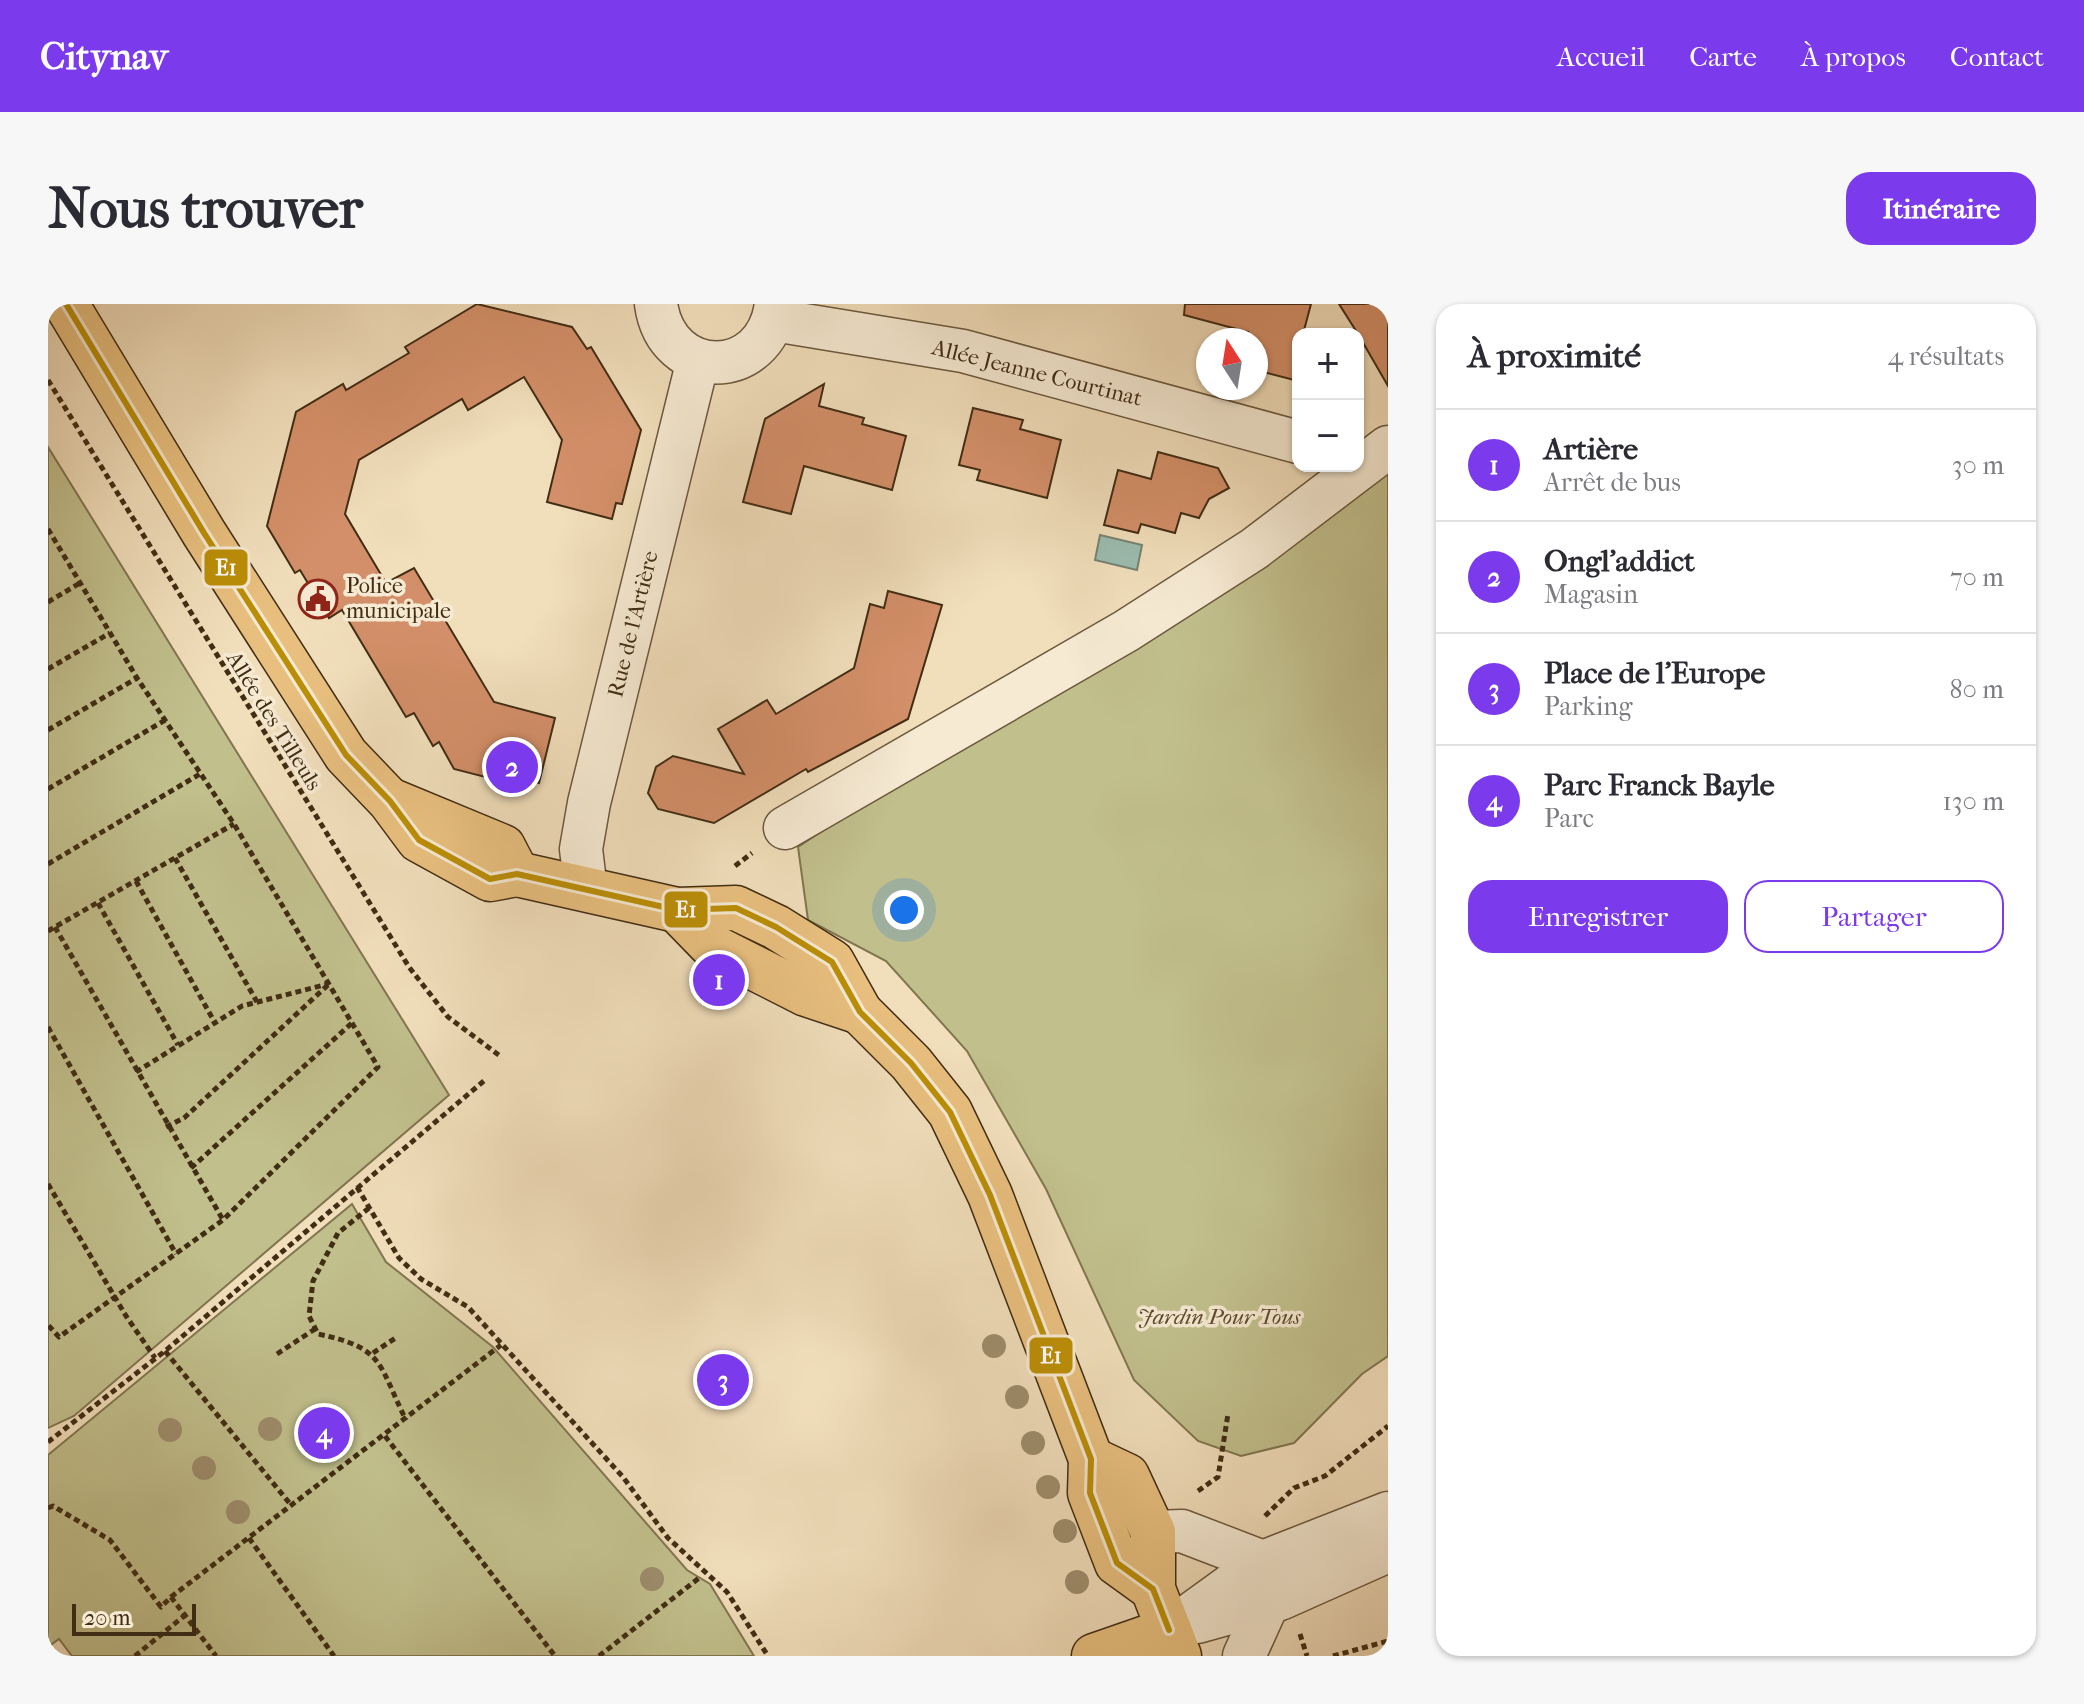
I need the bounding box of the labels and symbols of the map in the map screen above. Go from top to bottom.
north arrow [1196,328,1268,400]
street label: Allée Jeanne Courtinat [928,334,1145,412]
line badge: E1 [203,548,249,587]
street label: Rue de l'Artière [602,548,664,700]
text: E1 [215,555,237,581]
place label: Police municipale [346,573,451,624]
public building icon: Police municipale [297,578,339,620]
street label: Allée des Tilleuls [220,646,327,795]
pin: 2 [486,737,538,797]
line badge: E1 [663,890,709,929]
your location [884,890,924,930]
text: E1 [675,897,697,923]
pin: 1 [693,950,745,1010]
park label: Jardin Pour Tous [1138,1304,1301,1330]
line badge: E1 [1028,1336,1074,1375]
text: E1 [1040,1343,1062,1369]
pin: 3 [697,1350,749,1410]
pin: 4 [298,1403,350,1463]
scale bar [72,1600,196,1636]

